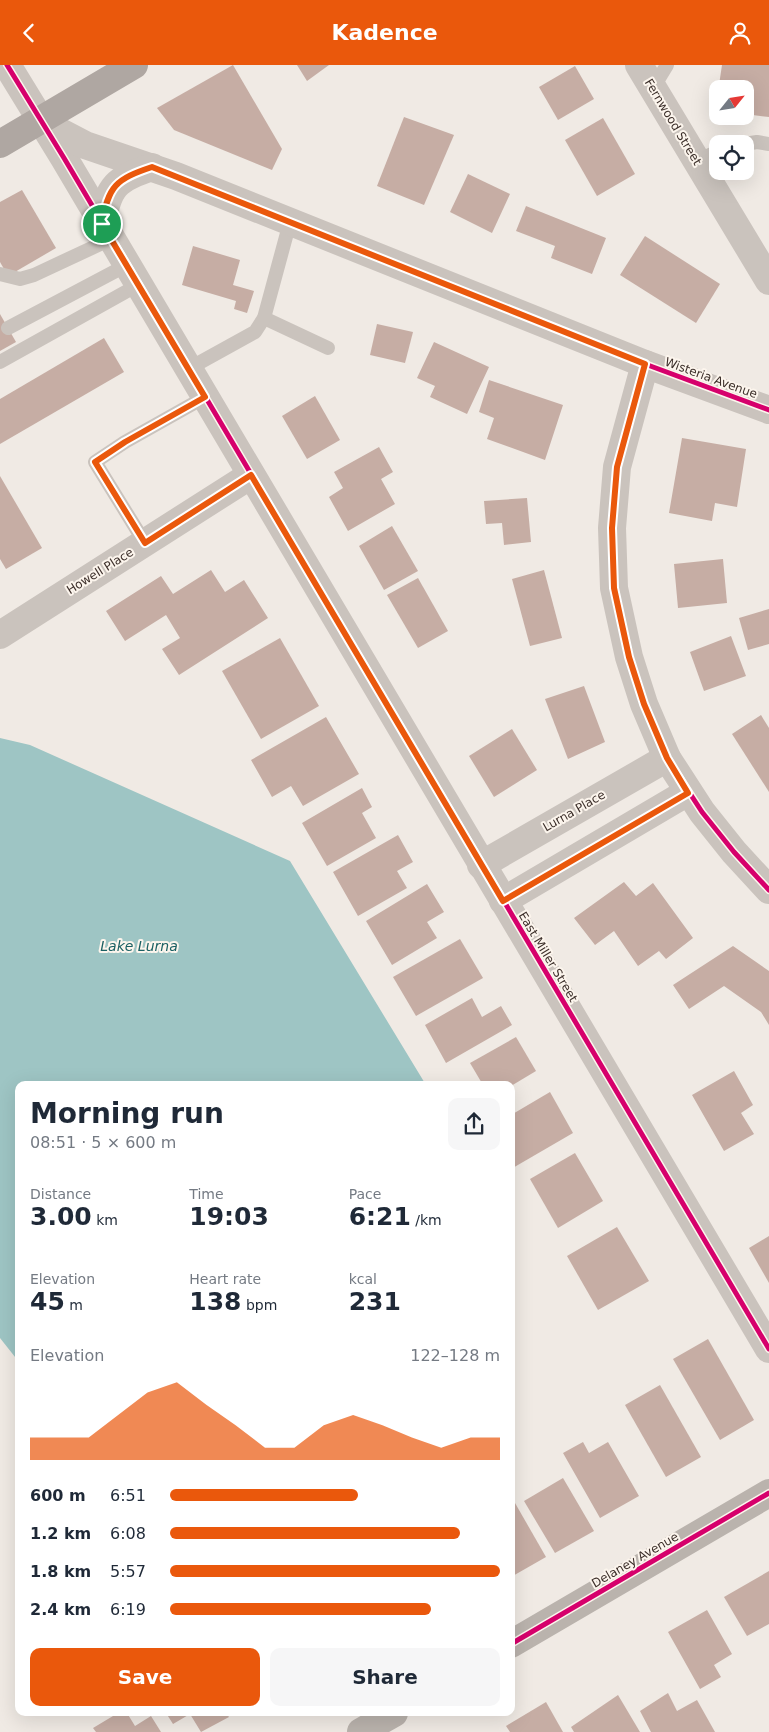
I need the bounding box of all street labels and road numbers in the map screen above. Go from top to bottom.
street label: Fernwood Street [642,76,704,168]
street label: Wisteria Avenue [663,355,759,401]
street label: Howell Place [64,545,136,597]
street label: Lurna Place [540,788,608,834]
street label: East Miller Street [516,909,581,1005]
street label: Delaney Avenue [589,1529,681,1591]

